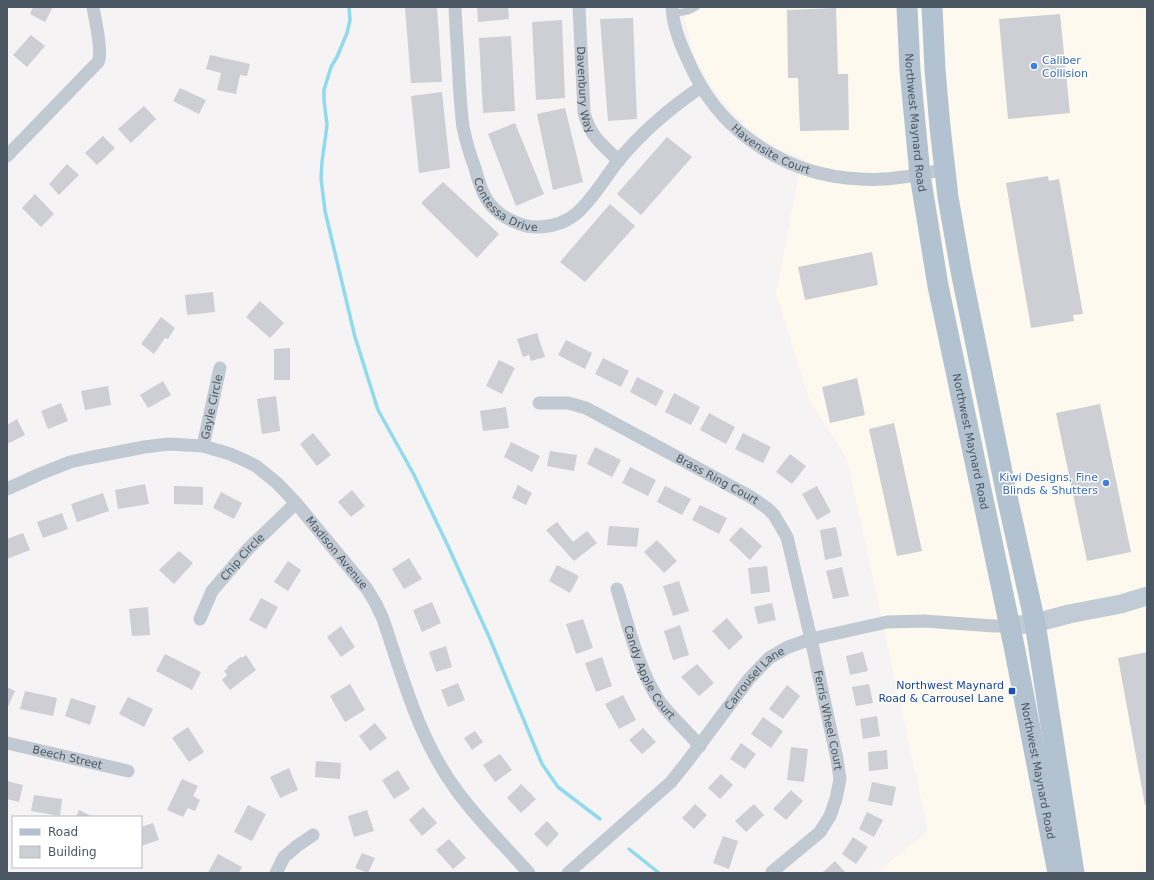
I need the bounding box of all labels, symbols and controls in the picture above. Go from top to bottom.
street label: Davenbury Way [574,46,597,136]
street label: Northwest Maynard Road [902,53,929,193]
place label: Caliber Collision [1042,54,1088,80]
marker: Caliber Collision [1029,61,1039,71]
street label: Havensite Court [729,122,812,177]
street label: Contessa Drive [471,176,538,234]
street label: Northwest Maynard Road [950,372,991,511]
street label: Gayle Circle [199,373,225,441]
street label: Brass Ring Court [674,452,762,508]
place label: Kiwi Designs, Fine Blinds & Shutters [999,471,1098,497]
marker: Kiwi Designs, Fine Blinds & Shutters [1101,478,1111,488]
street label: Madison Avenue [303,514,370,592]
street label: Chip Circle [218,531,267,583]
street label: Candy Apple Court [621,624,678,723]
street label: Carrousel Lane [722,644,787,713]
street label: Ferris Wheel Court [811,669,845,772]
place label: Northwest Maynard Road & Carrousel Lane [878,679,1004,705]
marker: Northwest Maynard Road & Carrousel Lane [1007,686,1017,696]
street label: Northwest Maynard Road [1018,701,1057,840]
street label: Beech Street [31,743,104,772]
legend [12,816,142,868]
text: Road [48,825,78,839]
text: Building [48,845,97,859]

